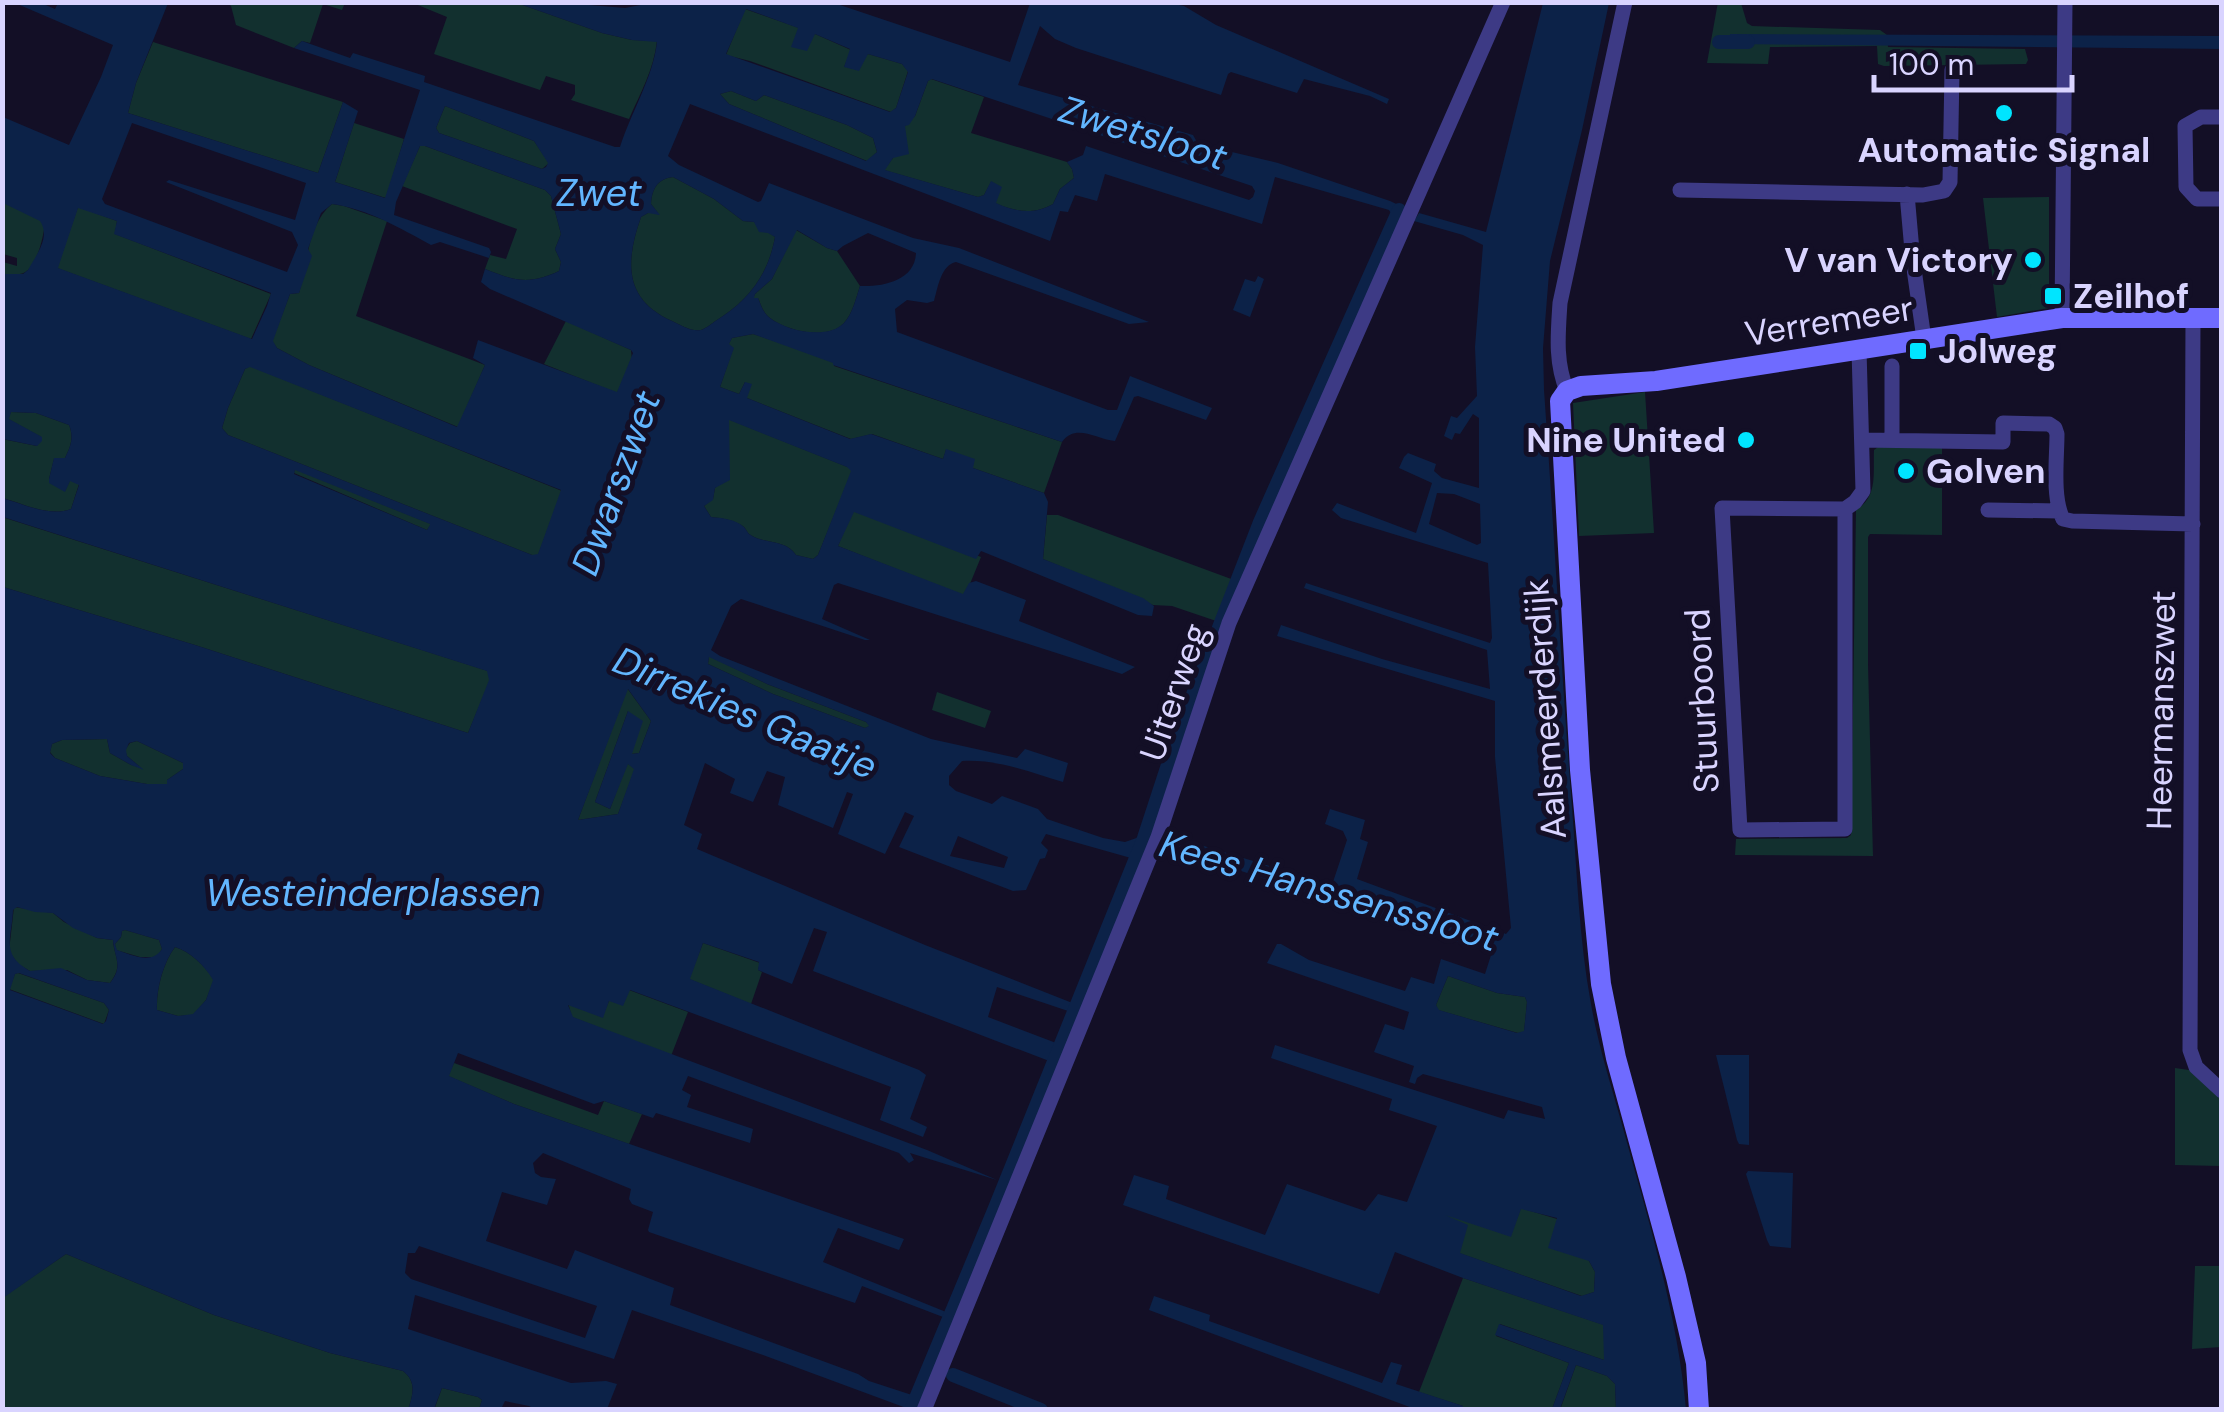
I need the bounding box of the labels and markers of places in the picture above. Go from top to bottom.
marker: Automatic Signal [1993,102,2015,124]
place label: Automatic Signal [1858,127,2150,173]
place label: V van Victory [1784,237,2013,283]
marker: V van Victory [2022,249,2044,271]
place label: Zeilhof [2073,273,2189,319]
marker: Zeilhof [2042,285,2064,307]
place label: Jolweg [1938,328,2057,374]
marker: Jolweg [1907,340,1929,362]
place label: Nine United [1526,417,1726,463]
marker: Nine United [1735,429,1757,451]
place label: Golven [1926,448,2046,494]
marker: Golven [1895,460,1917,482]

